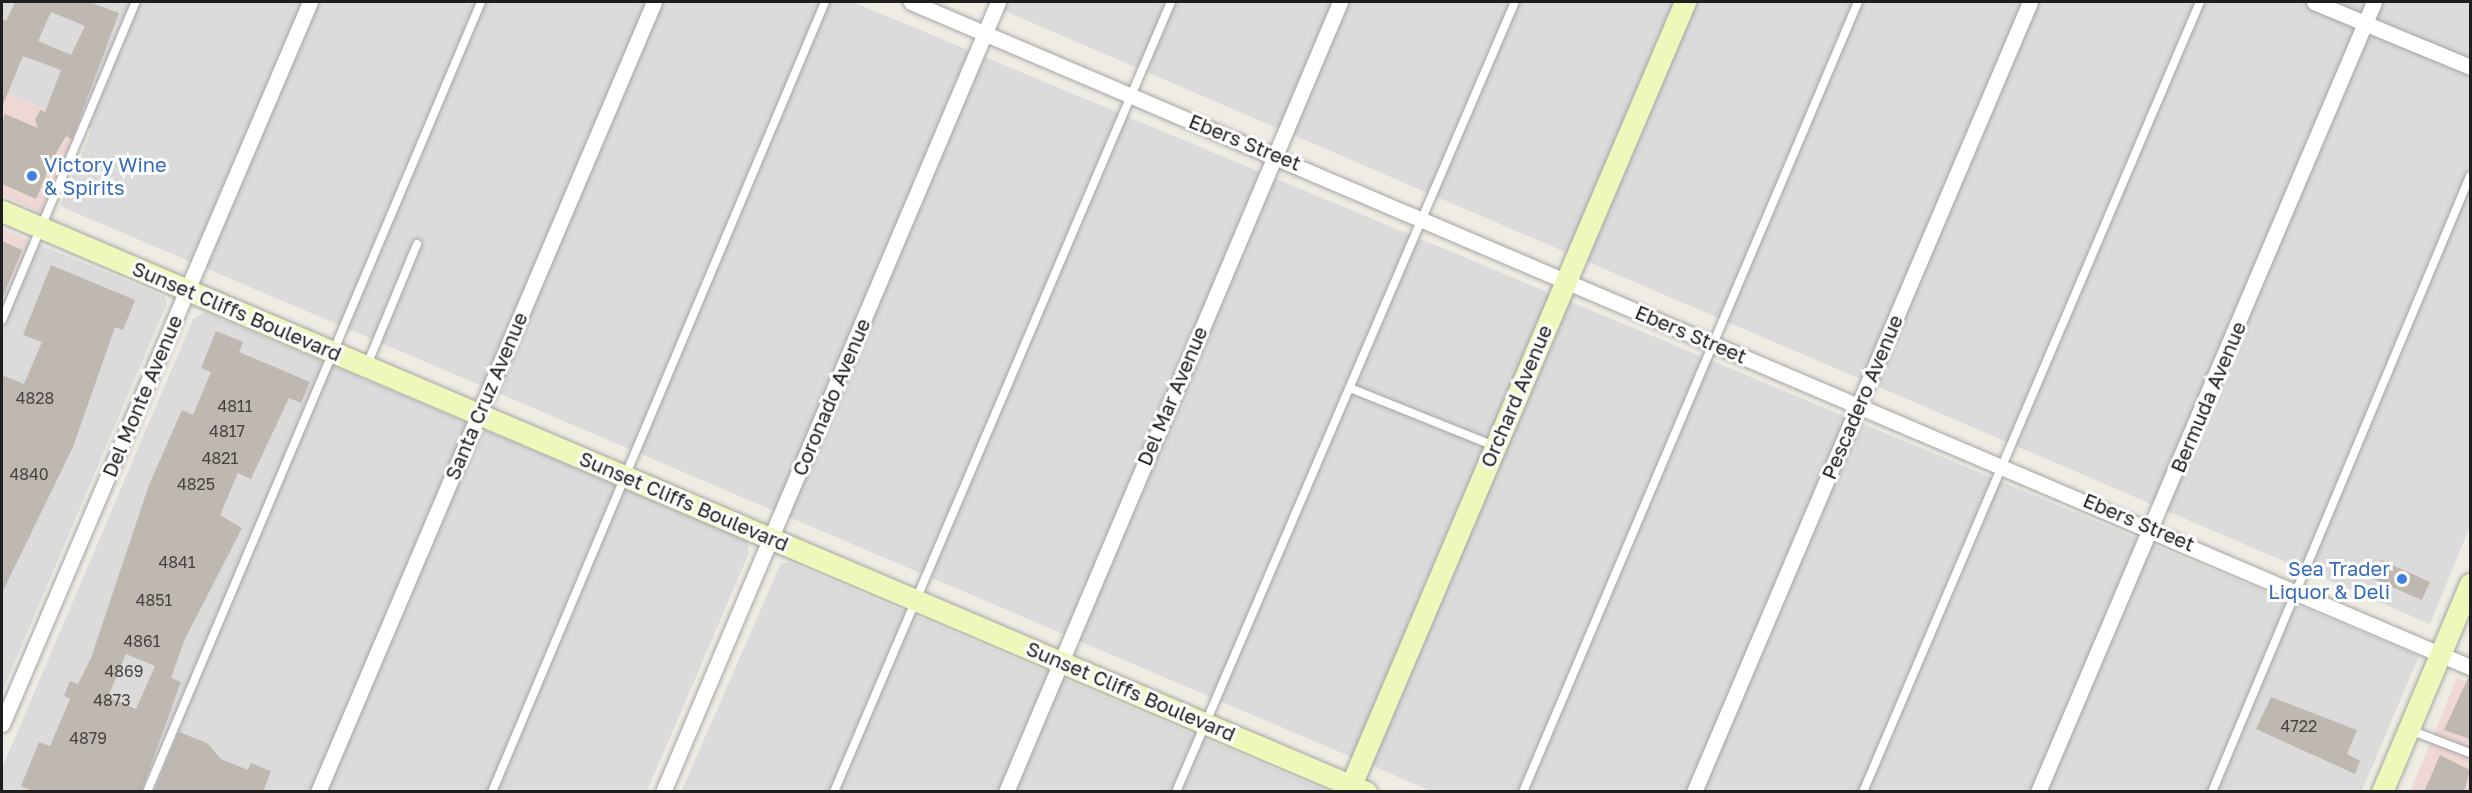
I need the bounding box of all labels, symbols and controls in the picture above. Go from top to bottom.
street label: Ebers Street [1185,109,1305,175]
place label: Victory Wine & Spirits [44,152,167,199]
marker: Victory Wine & Spirits [25,169,39,183]
street label: Sunset Cliffs Boulevard [129,256,345,366]
street label: Ebers Street [1632,300,1750,368]
street label: Santa Cruz Avenue [440,309,532,483]
street label: Del Monte Avenue [97,311,187,481]
street label: Pescadero Avenue [1816,311,1908,483]
street label: Coronado Avenue [787,315,875,479]
street label: Bermuda Avenue [2165,318,2251,476]
street label: Orchard Avenue [1475,321,1557,471]
street label: Del Mar Avenue [1132,323,1212,469]
house number: 4828 [16,388,54,408]
house number: 4811 [217,396,253,416]
house number: 4817 [209,421,245,441]
street label: Sunset Cliffs Boulevard [576,446,792,556]
house number: 4821 [202,448,238,468]
house number: 4840 [9,464,49,484]
house number: 4825 [177,474,215,494]
street label: Ebers Street [2080,488,2198,556]
house number: 4841 [158,552,196,572]
place label: Sea Trader Liquor & Deli [2268,556,2390,603]
marker: Sea Trader Liquor & Deli [2395,572,2409,586]
house number: 4851 [136,590,172,610]
house number: 4861 [124,631,160,651]
street label: Sunset Cliffs Boulevard [1023,636,1239,746]
house number: 4869 [105,661,143,681]
house number: 4873 [93,690,131,710]
house number: 4722 [2281,716,2317,736]
house number: 4879 [69,728,107,748]

